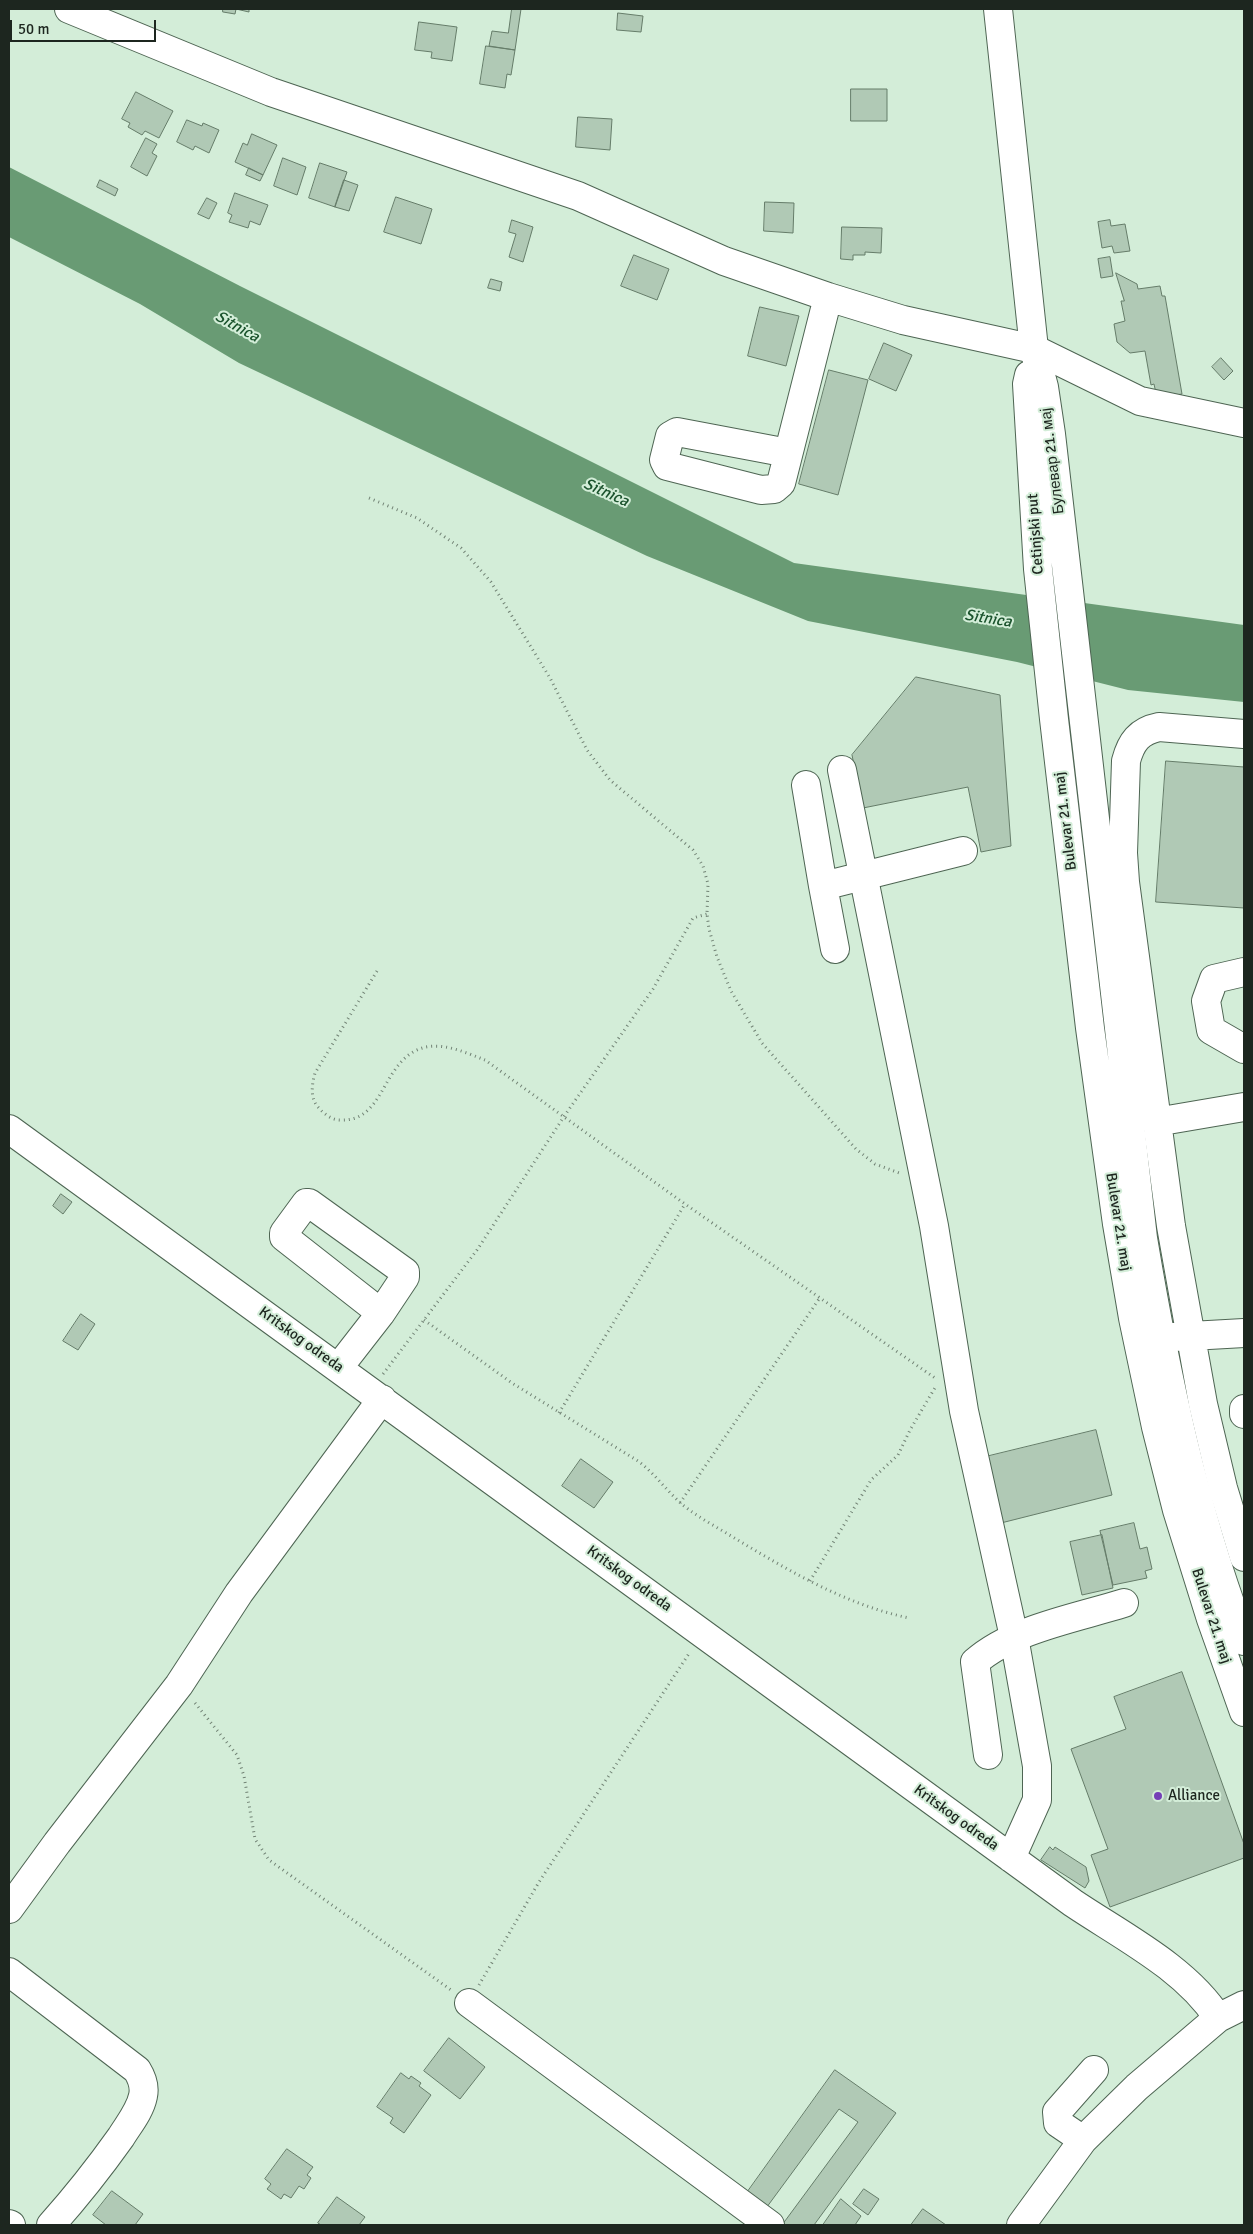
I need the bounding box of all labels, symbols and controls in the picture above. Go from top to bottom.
scale bar [12,10,159,42]
text: 50 m [18,20,49,38]
water label: Sitnica [212,307,262,347]
street label: Булевар 21. мај [1038,407,1068,515]
water label: Sitnica [580,475,632,511]
street label: Cetinjski put [1024,493,1048,575]
water label: Sitnica [963,606,1013,632]
street label: Bulevar 21. maj [1051,771,1081,871]
street label: Bulevar 21. maj [1101,1172,1135,1272]
street label: Kritskog odreda [255,1303,347,1377]
street label: Kritskog odreda [583,1542,675,1616]
street label: Bulevar 21. maj [1187,1566,1235,1666]
street label: Kritskog odreda [910,1781,1002,1855]
place label: Alliance [1168,1787,1220,1805]
marker: Alliance [1152,1790,1164,1802]

